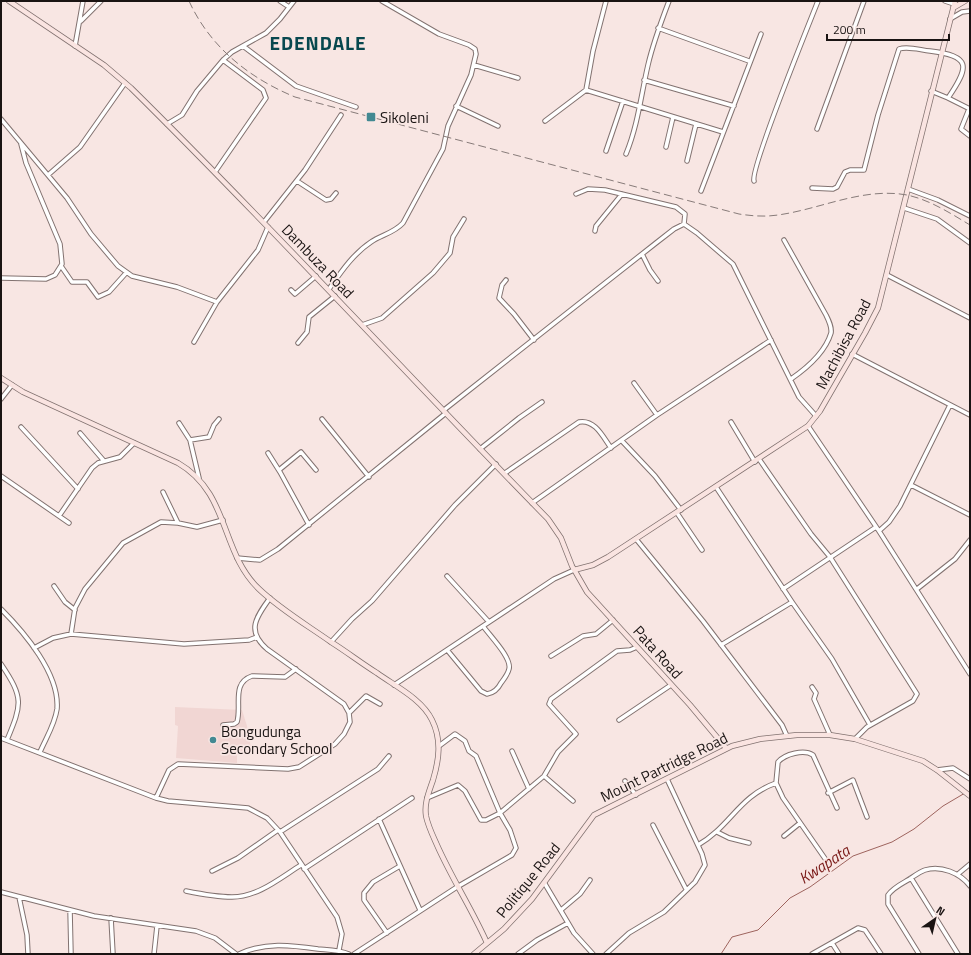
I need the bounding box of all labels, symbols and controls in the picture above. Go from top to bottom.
scale bar [827,16,949,42]
text: 200 m [833,20,866,39]
district label: EDENDALE [269,28,367,57]
place label: Sikoleni [380,106,429,129]
marker: Sikoleni [365,111,377,123]
street label: Dambuza Road [276,219,360,303]
street label: Machibisa Road [810,295,876,393]
street label: Pata Road [628,620,688,684]
place label: Bongudunga Secondary School [221,720,332,760]
street label: Mount Partridge Road [596,726,732,808]
marker: Bongudunga Secondary School [208,735,218,745]
street label: Politique Road [490,837,566,923]
water label: Kwapata [794,838,855,890]
north arrow [915,899,955,939]
text: N [933,902,948,919]

